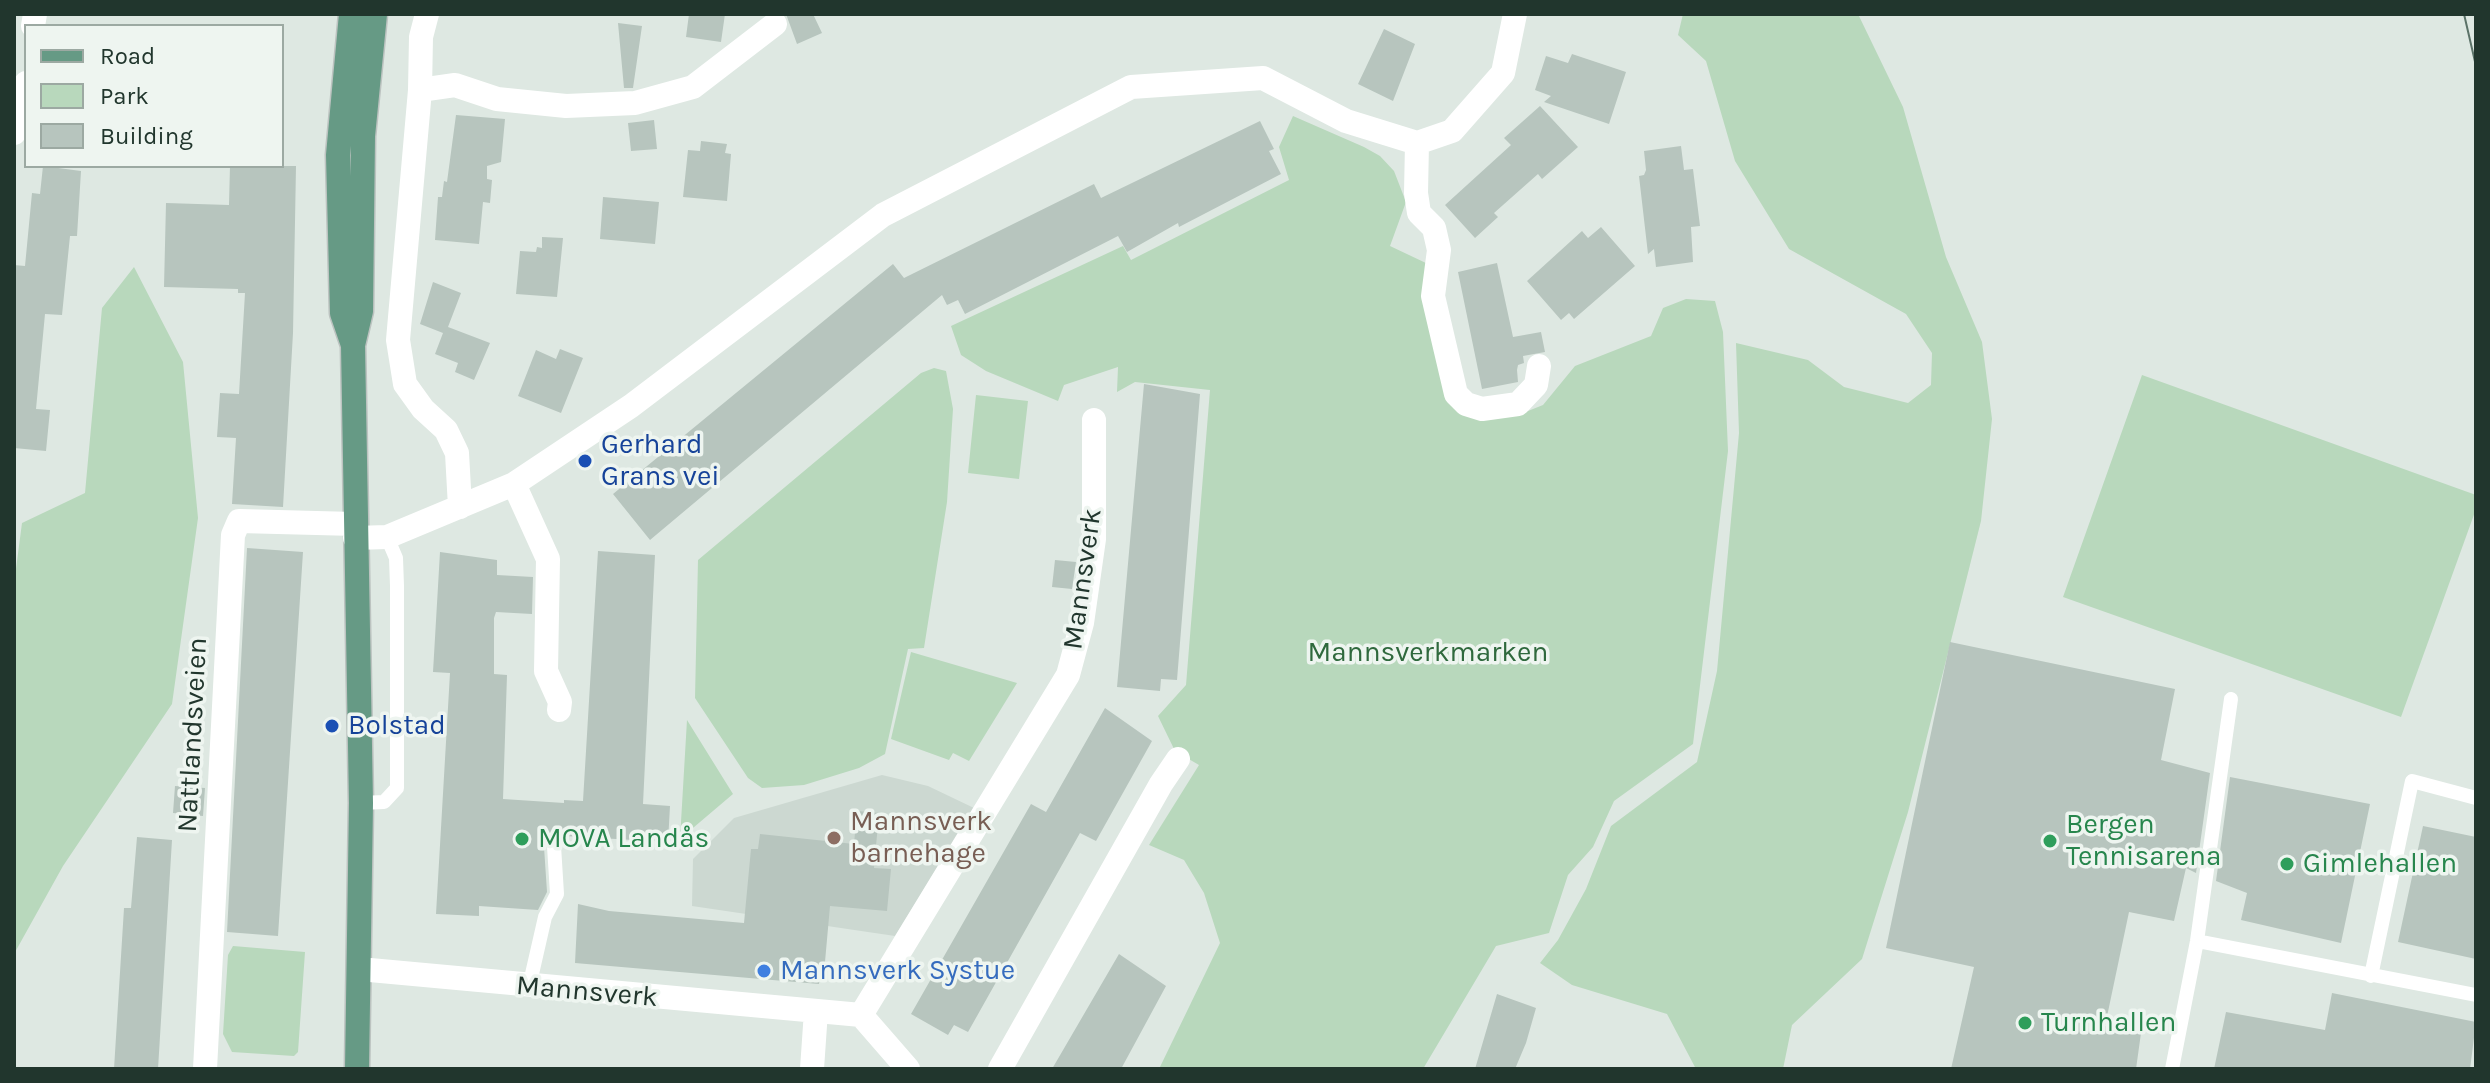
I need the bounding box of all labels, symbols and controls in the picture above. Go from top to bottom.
legend [24,24,284,168]
text: Road [100,42,155,70]
text: Park [100,82,149,110]
text: Building [100,122,193,150]
place label: Gerhard Grans vei [601,428,720,494]
marker: Gerhard Grans vei [576,452,594,470]
street label: Mannsverk [1056,506,1110,652]
park label: Mannsverkmarken [1308,636,1548,670]
street label: Nattlandsveien [171,637,215,833]
place label: Bolstad [348,709,446,743]
marker: Bolstad [323,717,341,735]
place label: Mannsverk barnehage [850,805,992,871]
place label: Bergen Tennisarena [2066,808,2221,874]
place label: MOVA Landås [538,822,709,856]
marker: Mannsverk barnehage [825,829,843,847]
marker: MOVA Landås [513,830,531,848]
marker: Bergen Tennisarena [2041,832,2059,850]
place label: Gimlehallen [2303,847,2457,881]
marker: Gimlehallen [2278,855,2296,873]
place label: Mannsverk Systue [780,954,1015,988]
marker: Mannsverk Systue [755,962,773,980]
street label: Mannsverk [515,969,659,1015]
place label: Turnhallen [2041,1006,2176,1040]
marker: Turnhallen [2016,1014,2034,1032]

